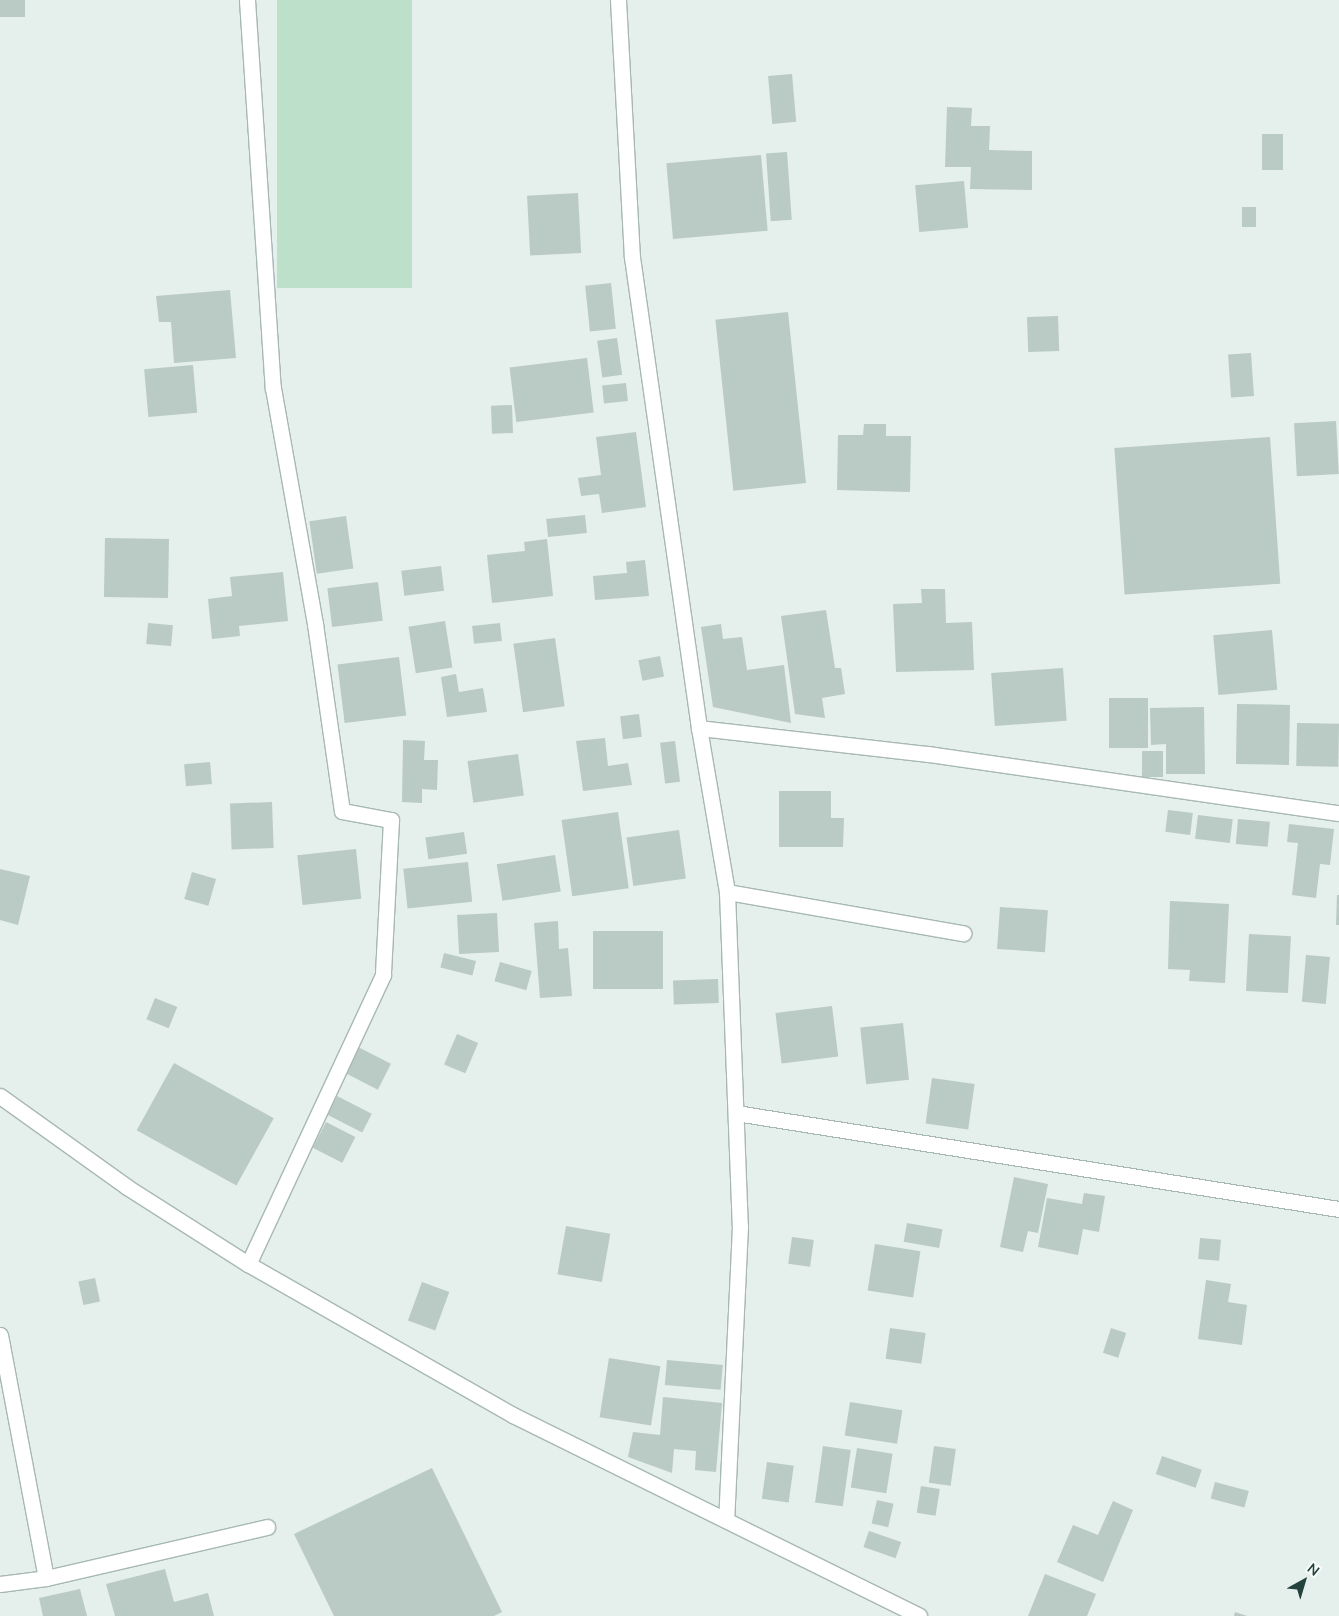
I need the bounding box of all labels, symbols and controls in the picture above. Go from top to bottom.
north arrow [1279,1556,1329,1606]
text: N [1304,1559,1323,1580]

